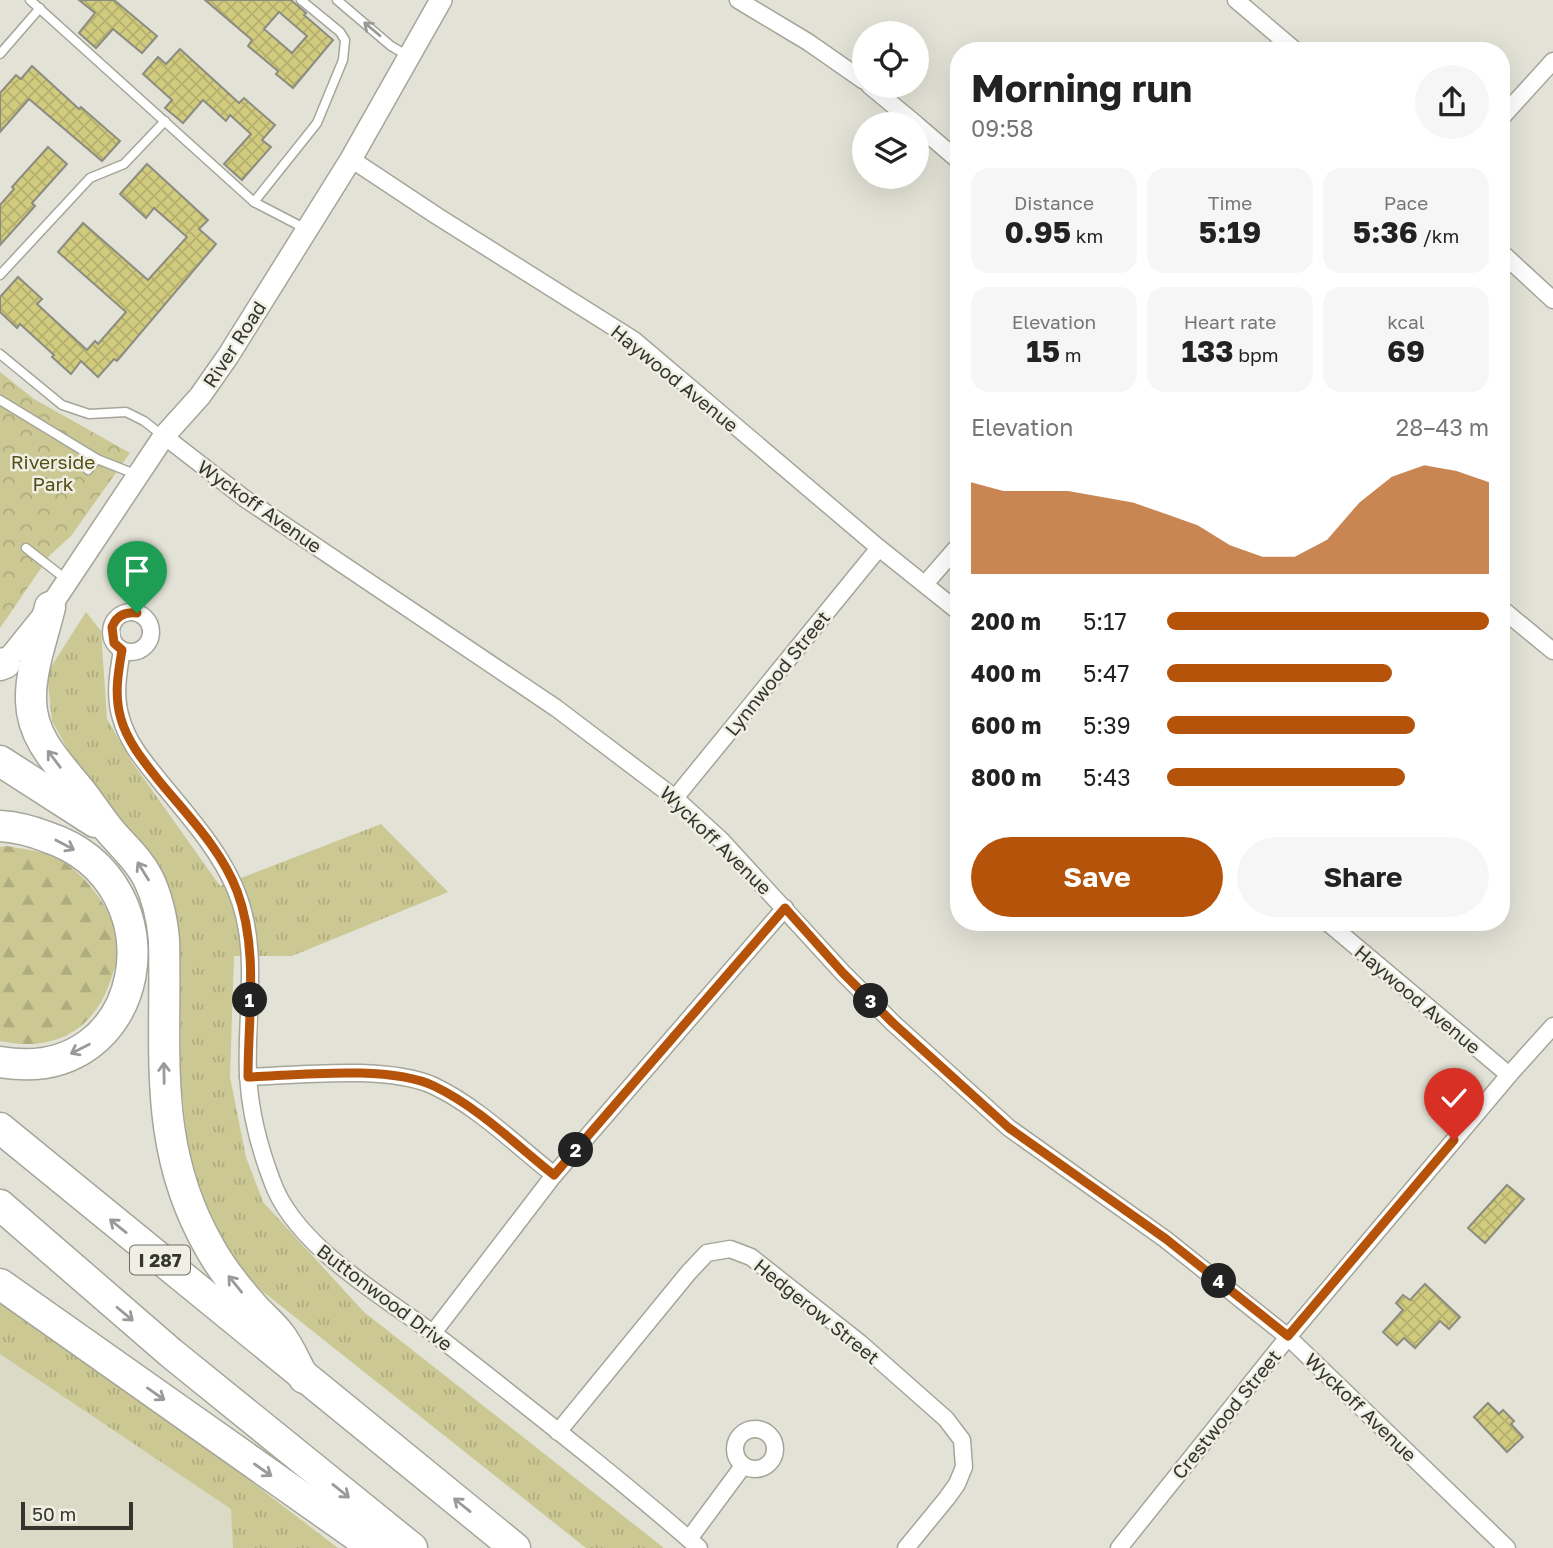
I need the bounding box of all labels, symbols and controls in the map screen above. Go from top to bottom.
one-way arrow [363,21,381,37]
map controls [852,21,929,189]
button: locate [852,21,929,98]
text: Morning run [971,65,1192,110]
button: share [1415,65,1489,139]
button: layers [852,112,929,189]
text: 09:58 [971,114,1033,142]
text: Distance [1014,191,1094,214]
text: Time [1208,191,1252,214]
text: Pace [1384,191,1428,214]
text: 0.95 [1005,214,1071,250]
text: 5:19 [1199,214,1261,250]
text: 5:36 [1353,214,1418,250]
text: km [1071,224,1103,247]
text: /km [1418,224,1459,247]
street label: River Road [198,297,270,391]
text: Elevation [1012,310,1096,333]
text: Heart rate [1184,310,1276,333]
text: kcal [1387,310,1425,333]
street label: Haywood Avenue [607,320,743,436]
text: 15 [1026,333,1060,369]
text: 133 [1182,333,1234,369]
text: 69 [1387,333,1425,369]
text: m [1060,343,1082,366]
text: bpm [1234,343,1279,366]
text: Elevation [971,413,1073,441]
text: 28–43 m [1396,413,1489,441]
park label: Riverside Park [11,450,95,495]
street label: Wyckoff Avenue [193,455,327,557]
pin [107,541,167,613]
icon: arrive [118,552,156,590]
street label: Lynnwood Street [720,606,834,740]
text: 200 m [971,607,1041,635]
text: 5:17 [1083,607,1127,635]
text: 400 m [971,659,1041,687]
text: 5:47 [1083,659,1129,687]
text: 600 m [971,711,1041,739]
text: 5:39 [1083,711,1131,739]
one-way arrow [46,750,61,768]
text: 800 m [971,763,1042,791]
text: 5:43 [1083,763,1131,791]
street label: Wyckoff Avenue [655,781,777,899]
button: Save [971,837,1223,917]
button: Share [1237,837,1489,917]
one-way arrow [54,838,75,852]
one-way arrow [135,861,149,881]
street label: Haywood Avenue [1350,940,1486,1058]
pin: 1 [232,982,268,1018]
pin: 3 [854,984,888,1018]
text: 1 [245,988,254,1011]
text: 3 [865,989,876,1012]
one-way arrow [70,1043,91,1057]
one-way arrow [157,1061,171,1084]
pin [1424,1068,1484,1140]
icon: check [1435,1079,1473,1117]
pin: 2 [558,1132,594,1168]
text: 2 [570,1138,581,1161]
one-way arrow [110,1218,128,1233]
street label: Buttonwood Drive [313,1239,457,1355]
road number: I 287 [130,1246,190,1274]
street label: Hedgerow Street [750,1253,884,1369]
pin: 4 [1202,1264,1236,1298]
text: 4 [1213,1269,1224,1292]
one-way arrow [227,1276,242,1294]
one-way arrow [116,1306,134,1322]
street label: Crestwood Street [1167,1345,1285,1483]
street label: Wyckoff Avenue [1300,1348,1422,1466]
one-way arrow [146,1387,165,1401]
one-way arrow [253,1463,272,1477]
one-way arrow [332,1483,350,1499]
one-way arrow [454,1498,472,1513]
scale bar [21,1499,133,1531]
text: 50 m [32,1502,76,1525]

